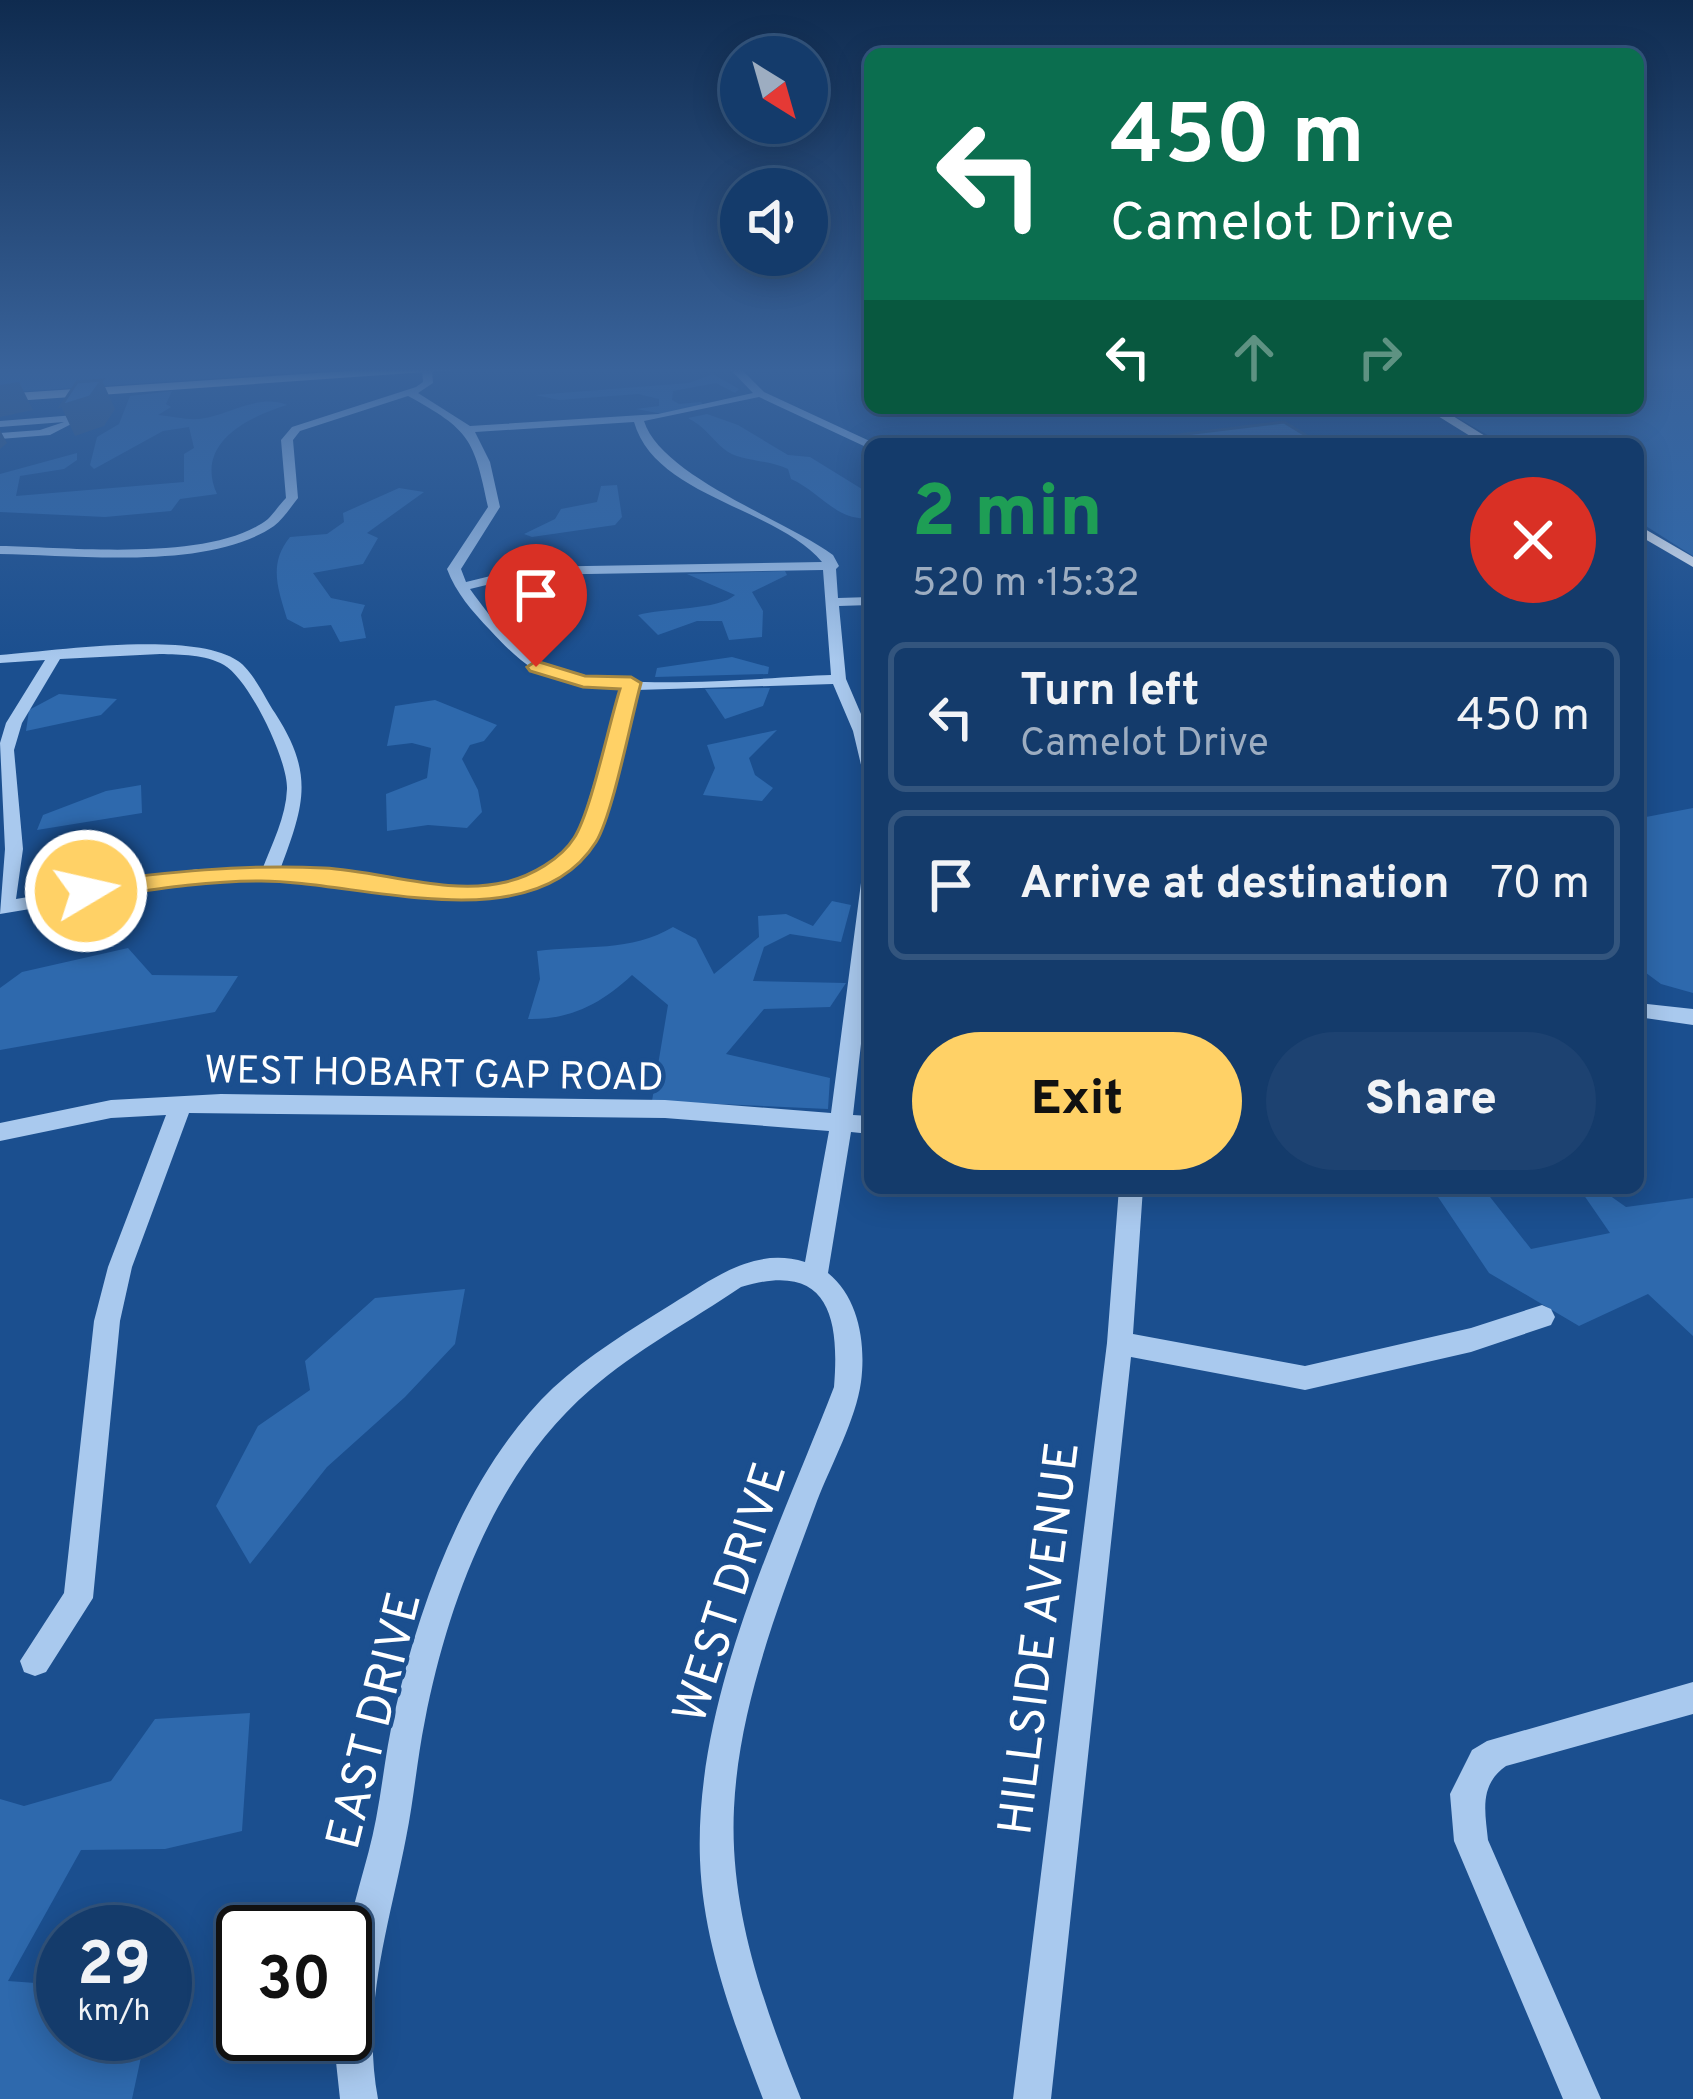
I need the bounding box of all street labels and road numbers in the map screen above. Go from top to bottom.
street label: WEST HOBART GAP ROAD [204,1048,664,1105]
street label: HILLSIDE AVENUE [988,1439,1096,1839]
street label: WEST DRIVE [662,1456,803,1731]
street label: EAST DRIVE [316,1586,438,1856]

